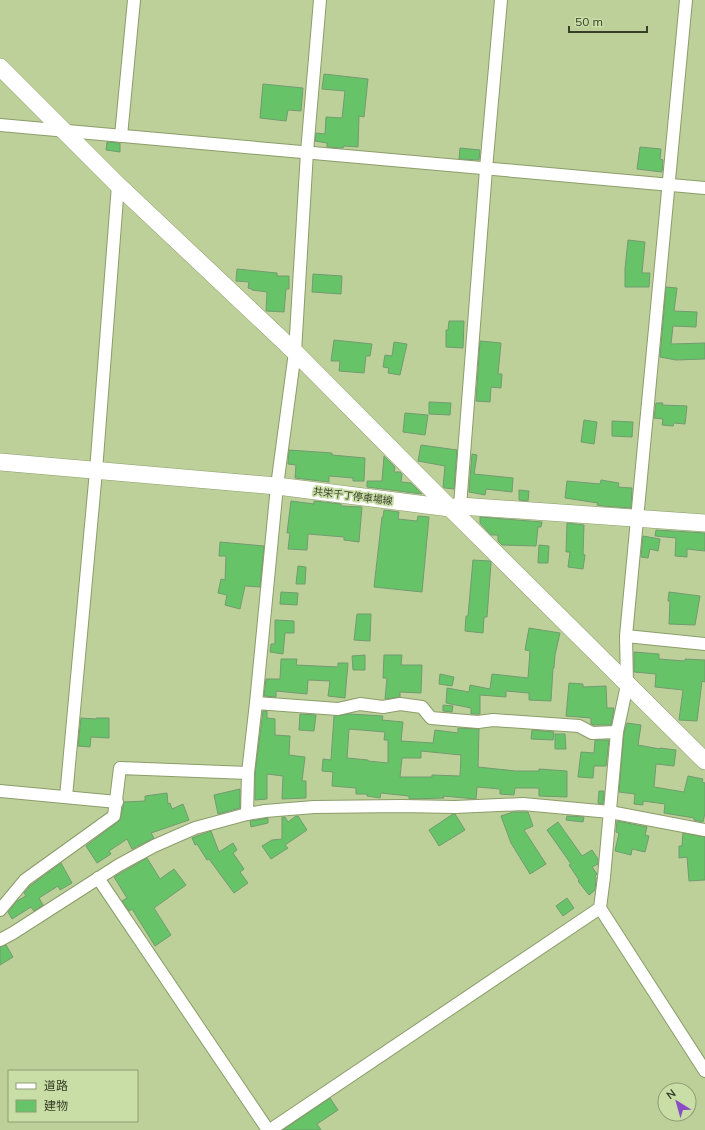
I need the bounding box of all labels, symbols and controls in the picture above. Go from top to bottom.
scale bar [569,8,647,34]
text: 50 m [575,14,603,29]
street label: 共栄千丁停車場線 [313,485,393,507]
legend [8,1070,138,1122]
text: 道路 [44,1078,68,1093]
north arrow [657,1082,697,1122]
text: N [663,1086,679,1102]
text: 建物 [44,1098,68,1113]

